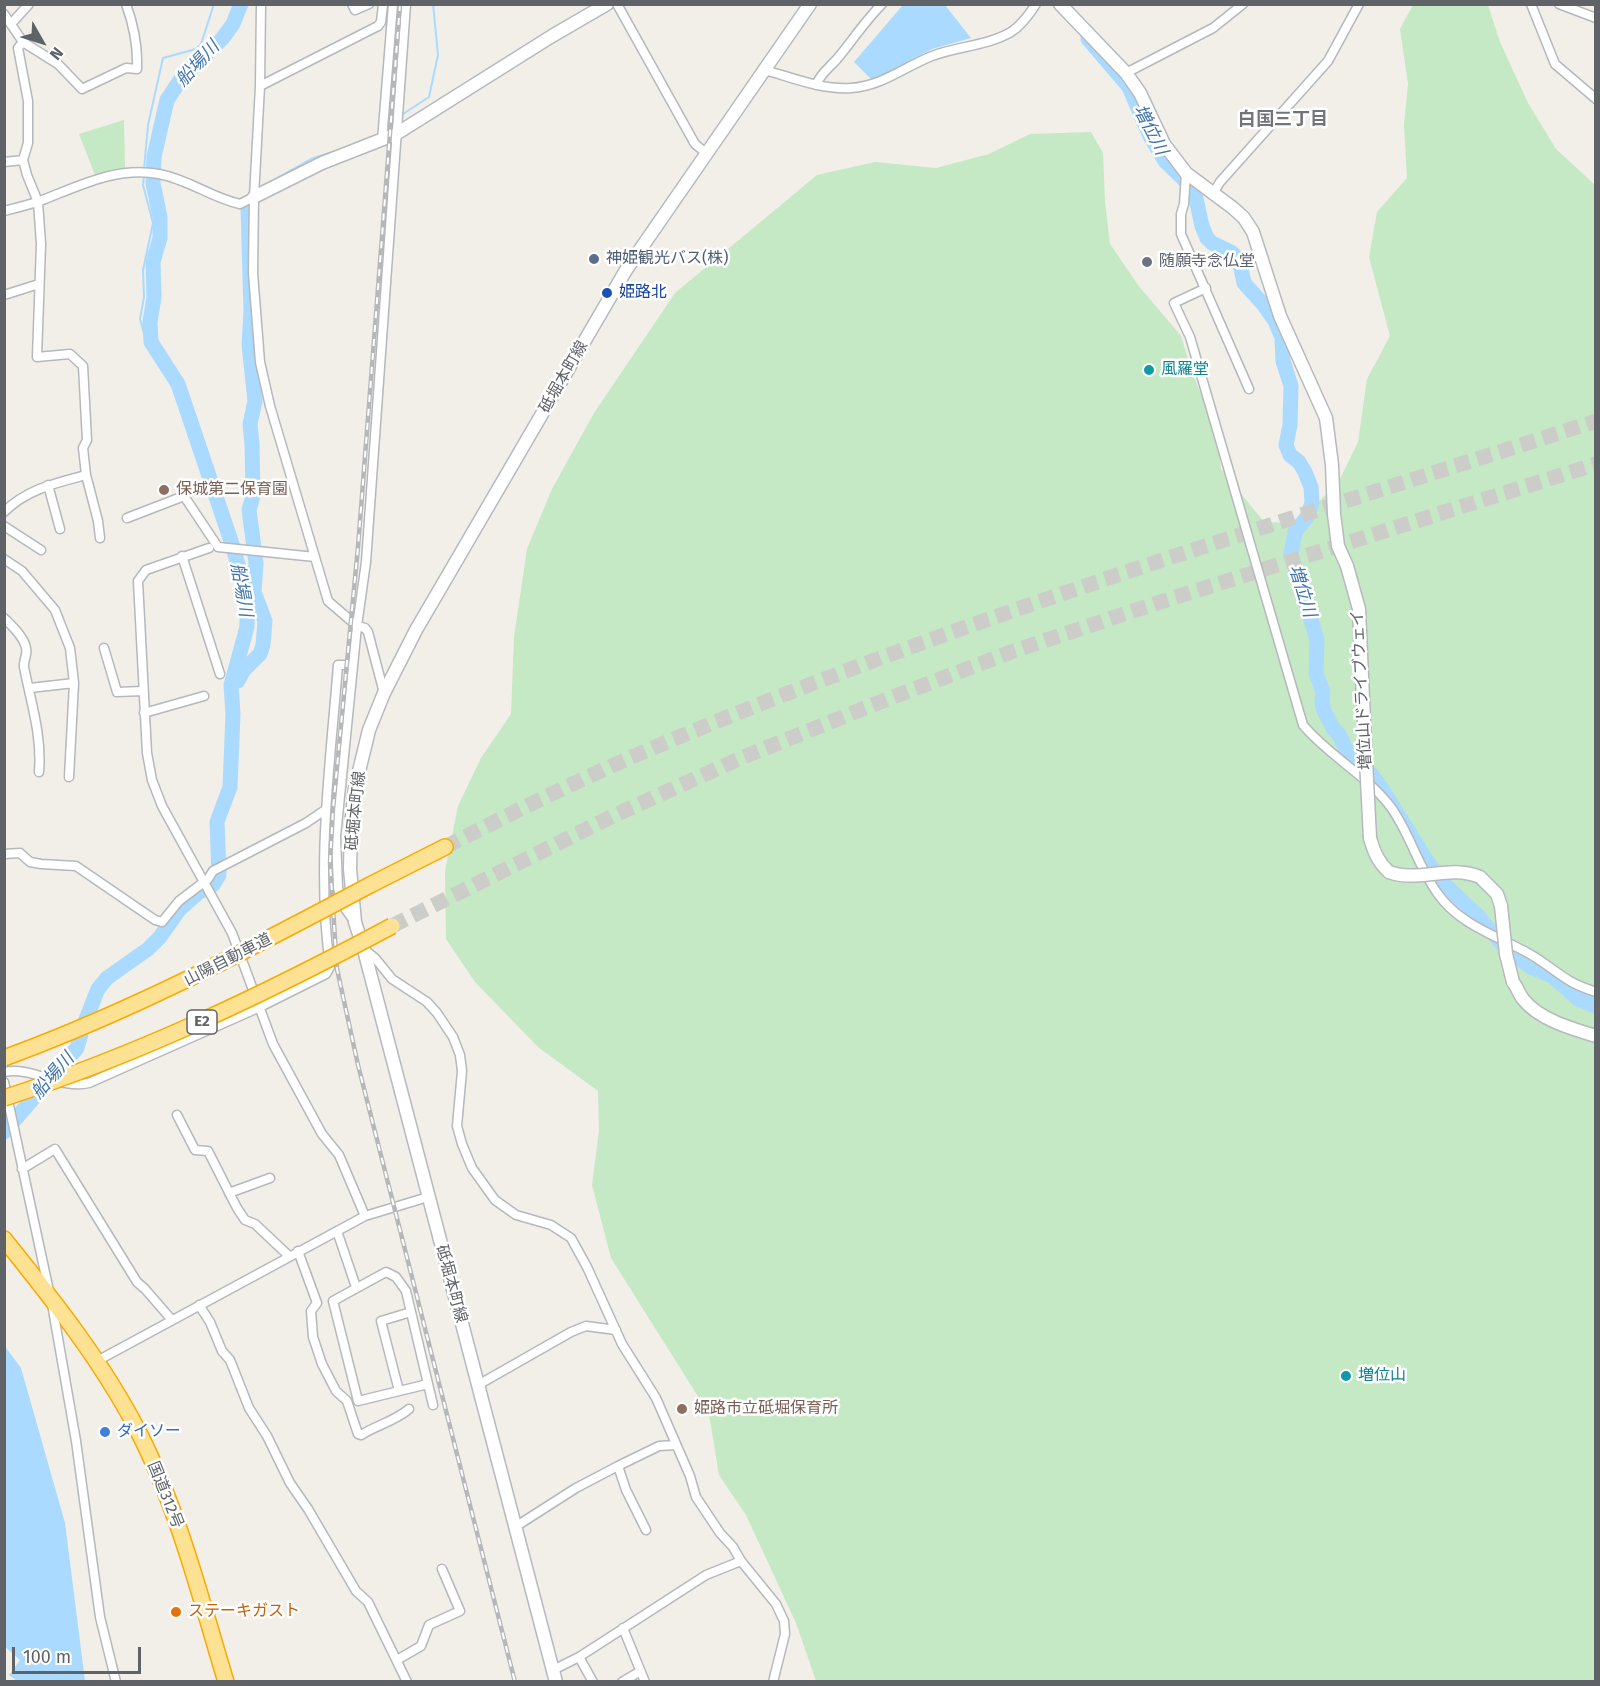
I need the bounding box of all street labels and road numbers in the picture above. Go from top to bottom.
street label: 砥堀本町線 [536,338,592,416]
street label: 増位山ドライブウェイ [1348,610,1376,770]
street label: 砥堀本町線 [342,770,370,852]
street label: 山陽自動車道 [181,930,275,990]
road number: E2 [187,1010,217,1034]
street label: 砥堀本町線 [431,1243,471,1325]
street label: 国道312号 [143,1459,187,1531]

